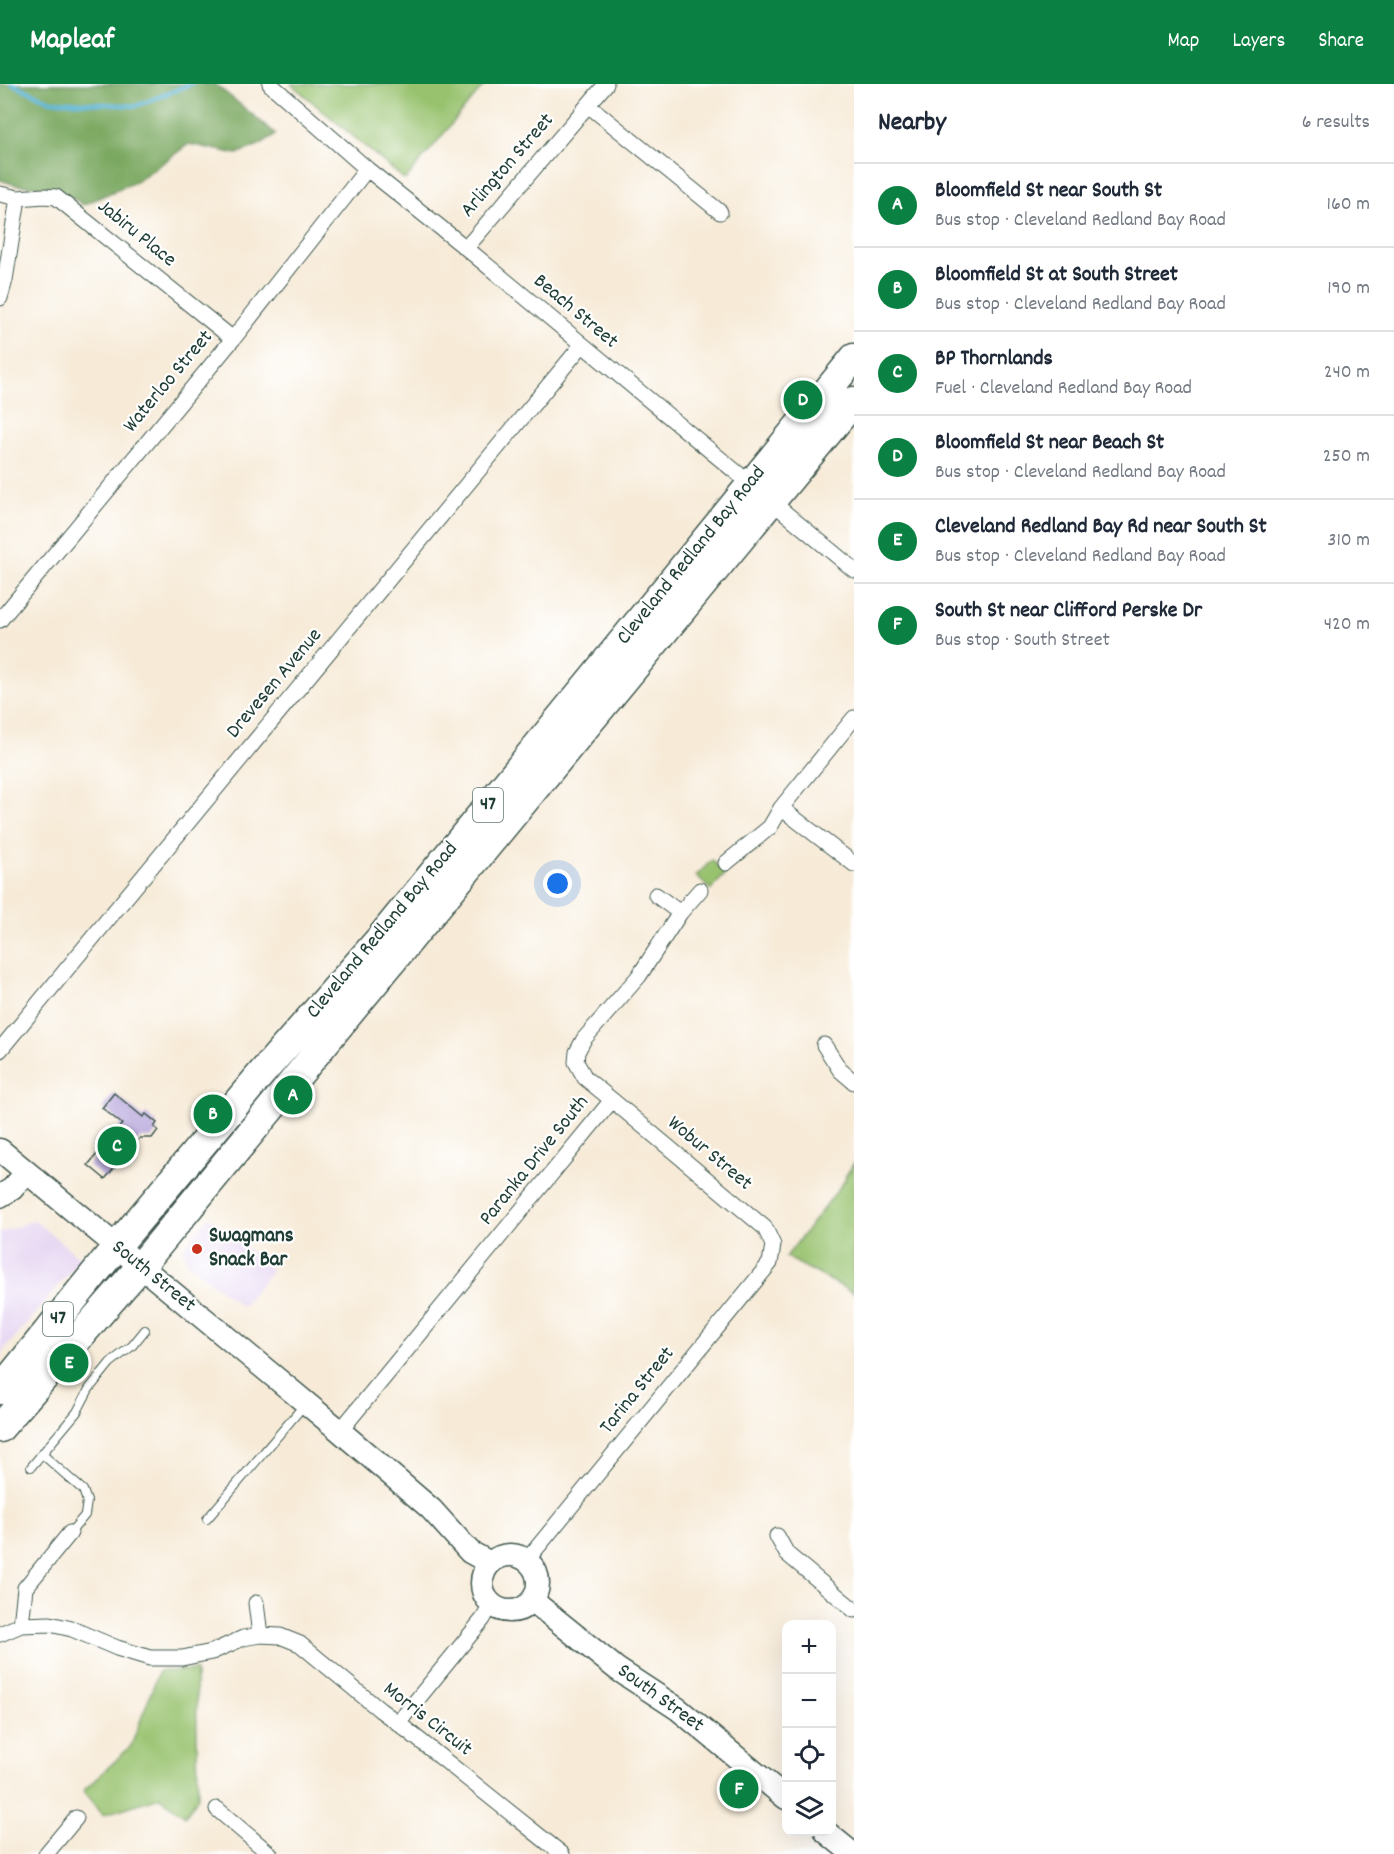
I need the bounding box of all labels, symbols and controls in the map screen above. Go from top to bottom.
text: Mapleaf [30,22,114,62]
text: Map [1168,27,1199,57]
text: Layers [1232,27,1285,57]
text: Share [1318,27,1364,57]
text: Nearby [878,105,946,142]
street label: Arlington Street [454,107,562,225]
text: 6 results [1302,109,1370,137]
text: Bloomfield St near South St [935,176,1162,207]
text: A [892,191,903,219]
text: 160 m [1327,191,1370,219]
street label: Jabiru Place [90,193,182,275]
text: Bus stop · Cleveland Redland Bay Road [935,207,1226,235]
text: Bloomfield St at South Street [935,260,1178,291]
street label: Beach Street [526,267,624,357]
text: B [893,275,902,303]
text: 190 m [1327,275,1370,303]
text: Bus stop · Cleveland Redland Bay Road [935,291,1226,319]
street label: Waterloo Street [117,324,221,440]
text: BP Thornlands [935,344,1053,375]
text: C [893,359,902,387]
text: 240 m [1324,359,1370,387]
text: Fuel · Cleveland Redland Bay Road [935,375,1192,403]
pin: D [784,378,822,422]
text: Bloomfield St near Beach St [935,428,1164,459]
text: D [892,443,903,471]
text: 250 m [1323,443,1370,471]
text: Bus stop · Cleveland Redland Bay Road [935,459,1226,487]
street label: Cleveland Redland Bay Road [610,460,774,652]
text: Cleveland Redland Bay Rd near South St [935,512,1267,543]
text: E [893,527,902,555]
text: 310 m [1328,527,1370,555]
text: Bus stop · Cleveland Redland Bay Road [935,543,1226,571]
text: South St near Clifford Perske Dr [935,596,1202,627]
text: F [893,611,902,639]
text: 420 m [1324,611,1370,639]
street label: Drevesen Avenue [220,622,330,746]
text: Bus stop · South Street [935,627,1110,655]
road number: 47 [473,788,503,822]
street label: Cleveland Redland Bay Road [300,836,466,1026]
your location [543,869,572,898]
pin: A [274,1072,312,1118]
street label: Paranka Drive South [473,1089,597,1233]
pin: B [194,1092,232,1136]
street label: Wobur Street [660,1109,758,1199]
pin: C [98,1124,136,1168]
place label: Swagmans Snack Bar [209,1222,294,1276]
street label: South Street [104,1234,202,1321]
marker: Swagmans Snack Bar [190,1242,204,1256]
road number: 47 [43,1302,73,1336]
pin: E [50,1340,88,1386]
street label: Tarina Street [593,1340,683,1441]
map controls [782,1620,836,1836]
button: + [782,1620,836,1674]
street label: South Street [610,1657,710,1741]
button: − [782,1674,836,1728]
street label: Morris Circuit [376,1676,478,1765]
button: locate [782,1728,836,1782]
pin: F [720,1766,758,1812]
button: layers [782,1782,836,1836]

